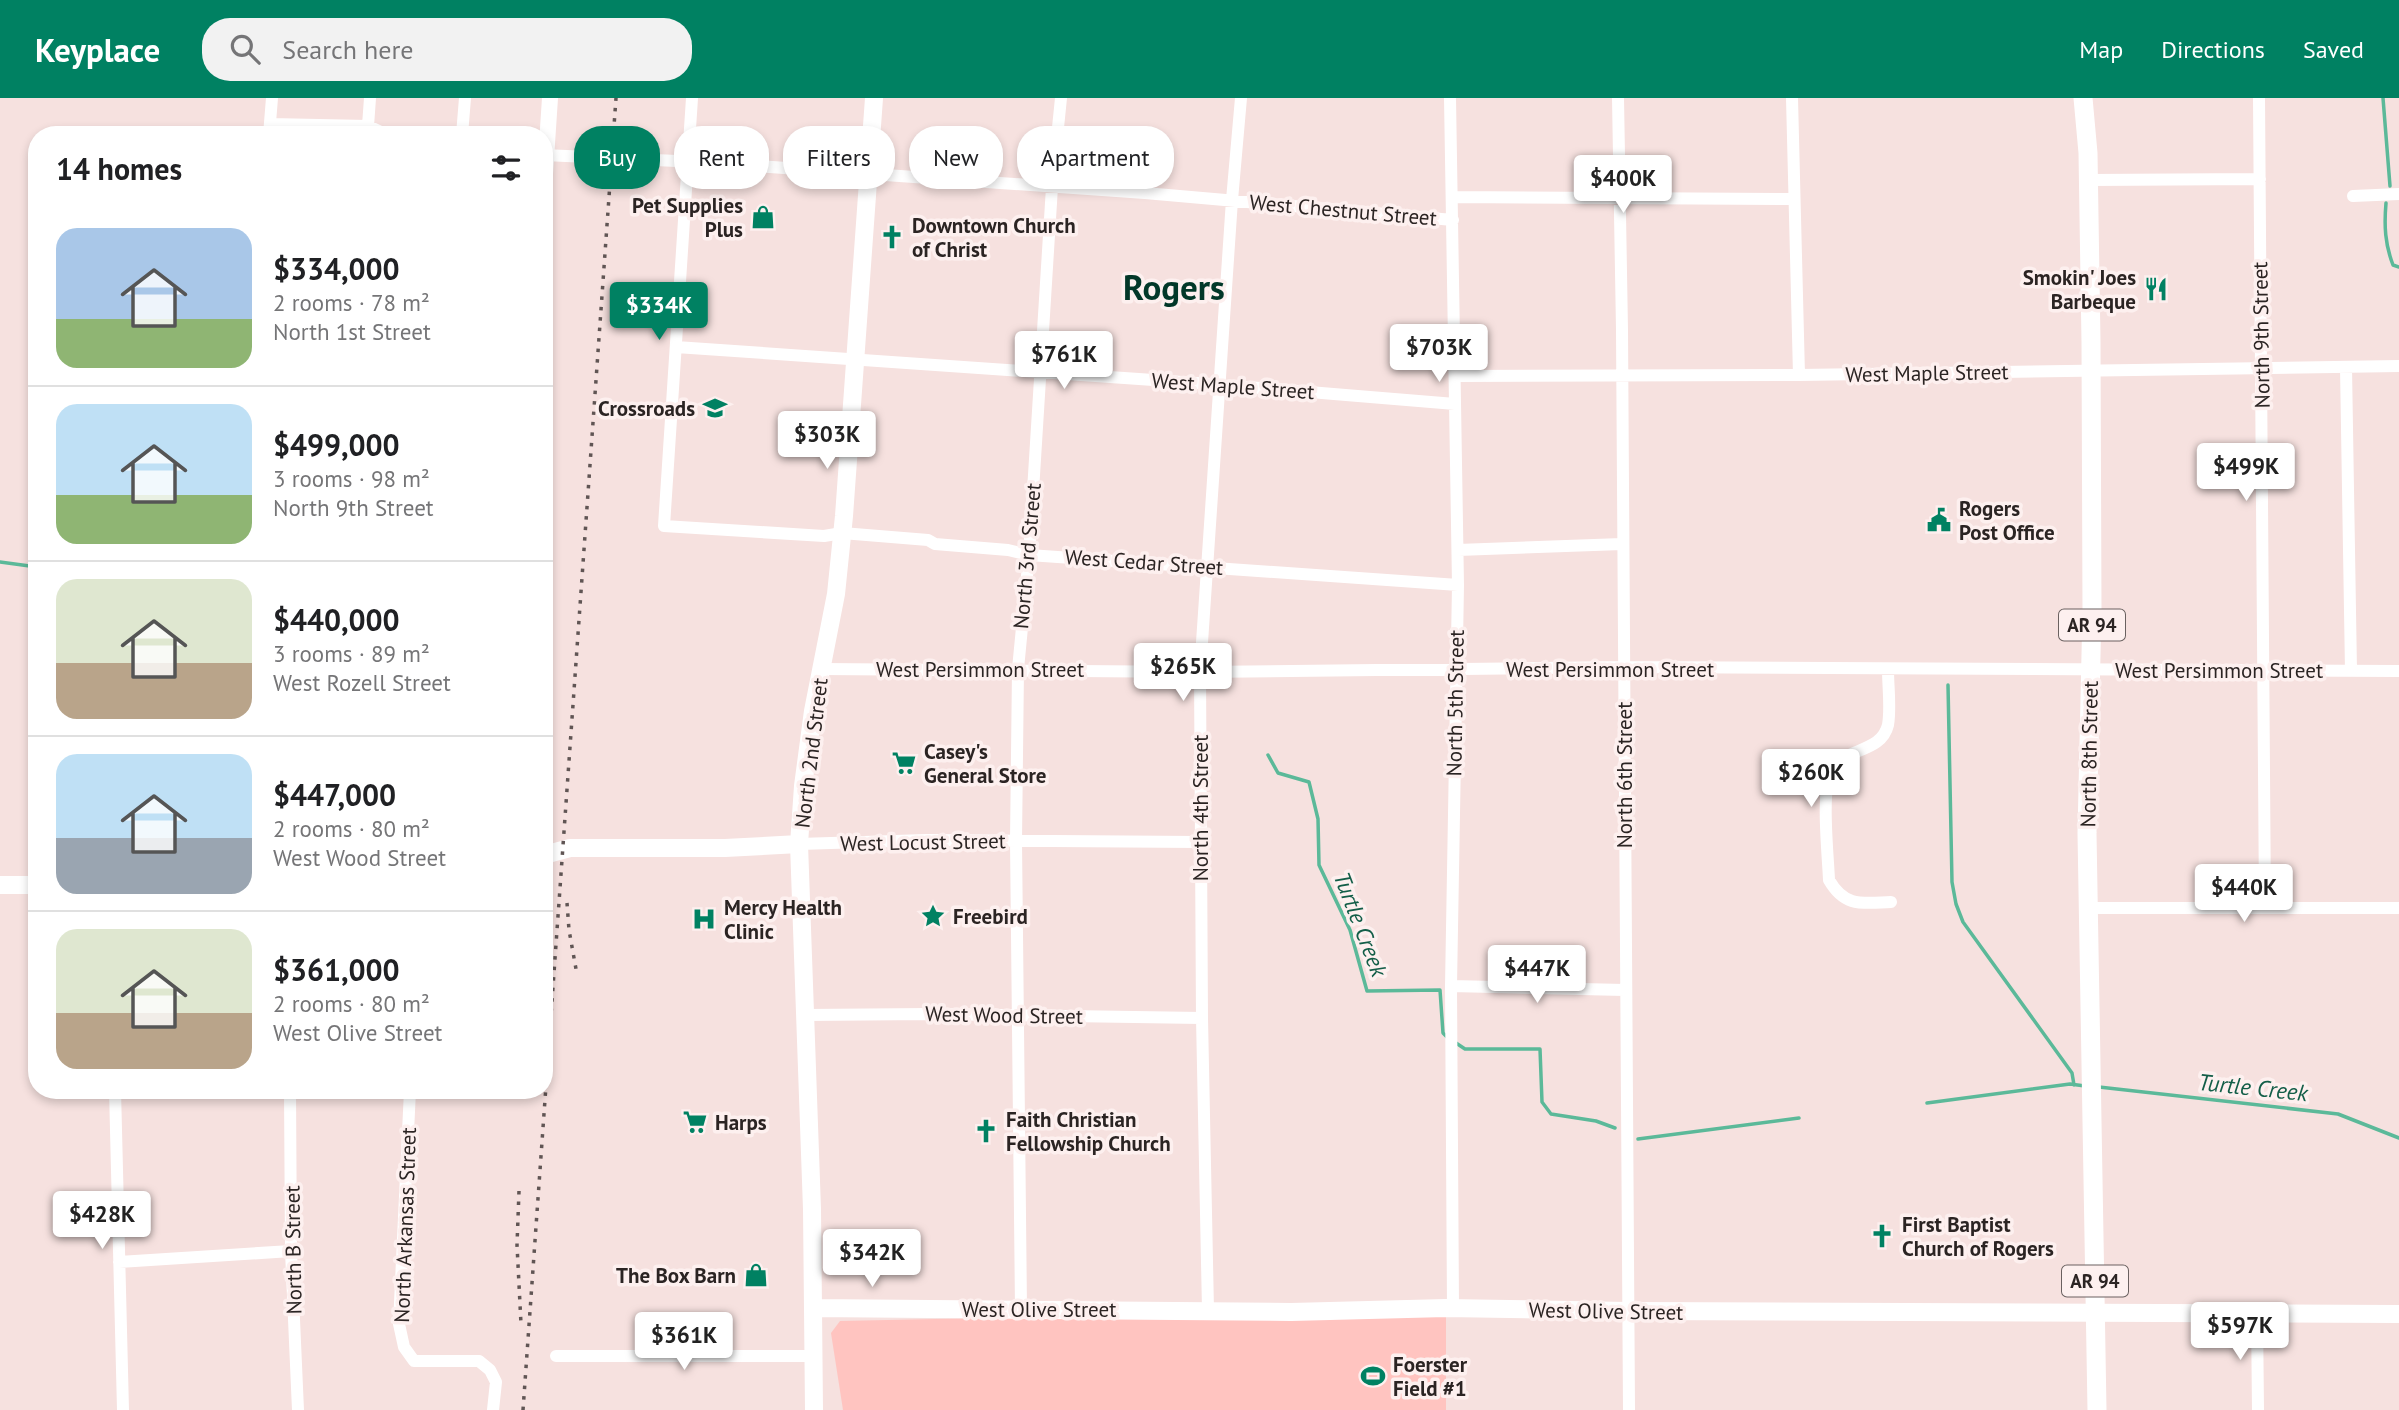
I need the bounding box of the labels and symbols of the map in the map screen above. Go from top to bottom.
pin: $400K [1574,156,1672,215]
street label: West Chestnut Street [1248,188,1438,232]
place label: Pet Supplies Plus [632,192,743,243]
shop icon: Pet Supplies Plus [749,203,777,231]
place label: Downtown Church of Christ [912,212,1076,263]
church icon: Downtown Church of Christ [878,223,906,251]
street label: North 9th Street [2246,261,2276,409]
district label: Rogers [1123,264,1225,310]
place label: Smokin' Joes Barbeque [2023,264,2136,315]
restaurant icon: Smokin' Joes Barbeque [2142,275,2170,303]
pin: $334K [610,282,708,342]
pin: $703K [1390,324,1488,384]
pin: $761K [1015,331,1113,391]
street label: West Maple Street [1845,358,2009,388]
street label: West Maple Street [1151,367,1315,405]
school or university icon: Crossroads [701,394,729,422]
place label: Crossroads [598,395,695,422]
pin: $303K [778,412,876,471]
pin: $499K [2197,444,2295,503]
street label: North 3rd Street [1007,482,1047,630]
place label: Rogers Post Office [1959,495,2055,546]
public building icon: Rogers Post Office [1925,506,1953,534]
street label: West Cedar Street [1064,543,1224,581]
road number: AR 94 [2059,610,2125,640]
street label: North 5th Street [1440,629,1470,777]
pin: $265K [1134,644,1232,703]
street label: West Persimmon Street [876,656,1084,683]
street label: West Persimmon Street [1506,656,1714,683]
street label: West Persimmon Street [2115,657,2323,684]
street label: North 2nd Street [788,676,834,830]
street label: North 8th Street [2074,680,2104,828]
street label: North 6th Street [1611,702,1638,848]
street label: North 4th Street [1187,735,1214,881]
place label: Casey's General Store [924,738,1047,789]
supermarket icon: Casey's General Store [890,749,918,777]
pin: $260K [1762,750,1860,809]
street label: West Locust Street [840,827,1006,857]
pin: $440K [2195,864,2293,924]
water label: Turtle Creek [1328,867,1395,982]
place label: Mercy Health Clinic [724,894,842,945]
place icon: Freebird [919,902,947,930]
place label: Freebird [953,903,1028,930]
hospital icon: Mercy Health Clinic [690,905,718,933]
pin: $447K [1488,946,1586,1005]
street label: West Wood Street [925,1000,1083,1030]
water label: Turtle Creek [2197,1067,2311,1107]
place label: Faith Christian Fellowship Church [1006,1106,1171,1157]
supermarket icon: Harps [681,1108,709,1136]
place label: Harps [715,1109,767,1136]
church icon: Faith Christian Fellowship Church [972,1117,1000,1145]
street label: North Arkansas Street [388,1127,422,1323]
street label: North B Street [278,1185,308,1315]
pin: $428K [53,1192,151,1251]
place label: First Baptist Church of Rogers [1902,1211,2054,1262]
church icon: First Baptist Church of Rogers [1868,1222,1896,1250]
pin: $342K [823,1230,921,1289]
shop icon: The Box Barn [742,1261,770,1289]
place label: The Box Barn [616,1262,736,1289]
road number: AR 94 [2062,1266,2128,1296]
street label: West Olive Street [962,1296,1116,1323]
street label: West Olive Street [1528,1296,1684,1326]
pin: $597K [2191,1302,2289,1362]
pin: $361K [635,1312,733,1372]
place label: Foerster Field #1 [1393,1351,1468,1402]
sports icon: Foerster Field #1 [1359,1362,1387,1390]

